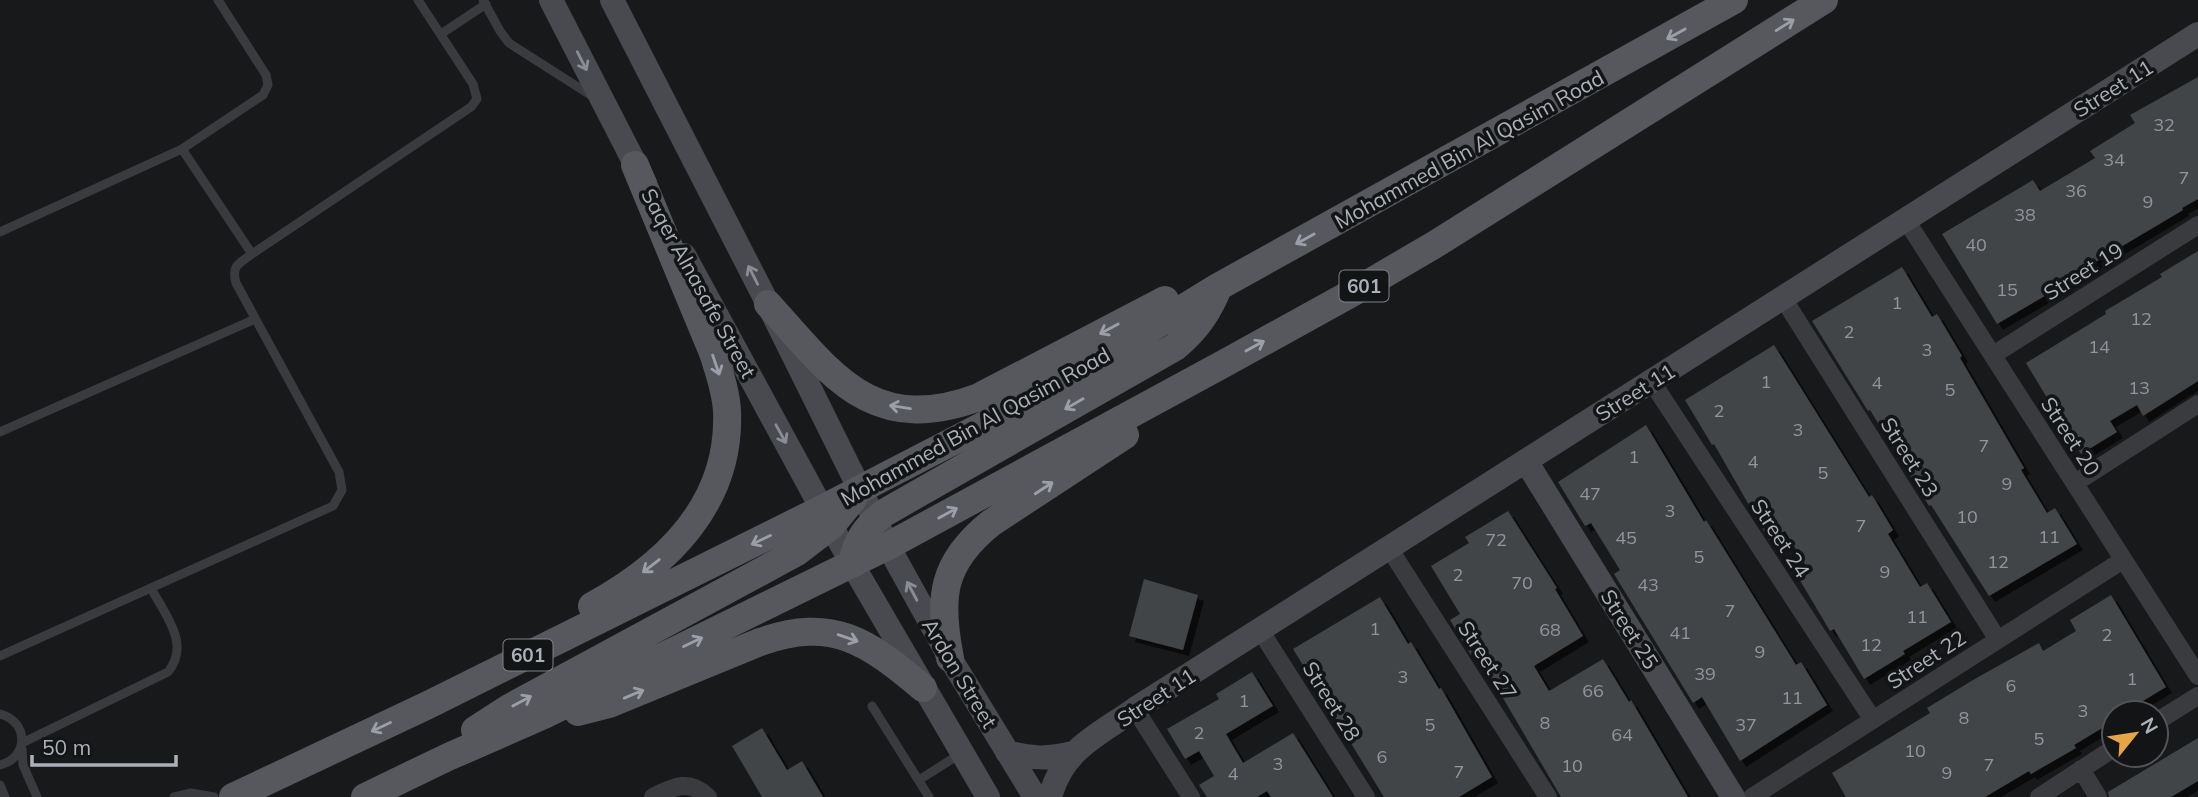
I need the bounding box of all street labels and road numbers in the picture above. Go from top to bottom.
street label: Street 11 [2068,53,2158,123]
street label: Mohammed Bin Al Qasim Road [1330,64,1608,234]
street label: Saqer Alnasafe Street [636,184,762,382]
street label: Street 19 [2038,236,2128,306]
road number: 601 [1340,270,1388,302]
street label: Mohammed Bin Al Qasim Road [836,341,1114,511]
street label: Street 11 [1590,357,1680,427]
street label: Street 20 [2036,392,2106,480]
street label: Street 23 [1875,412,1945,502]
street label: Street 24 [1746,494,1816,583]
street label: Street 25 [1595,584,1665,674]
street label: Ardon Street [917,613,1003,733]
street label: Street 27 [1453,616,1523,704]
street label: Street 22 [1882,624,1970,694]
road number: 601 [504,640,552,670]
street label: Street 28 [1297,656,1367,746]
street label: Street 11 [1112,662,1200,732]

